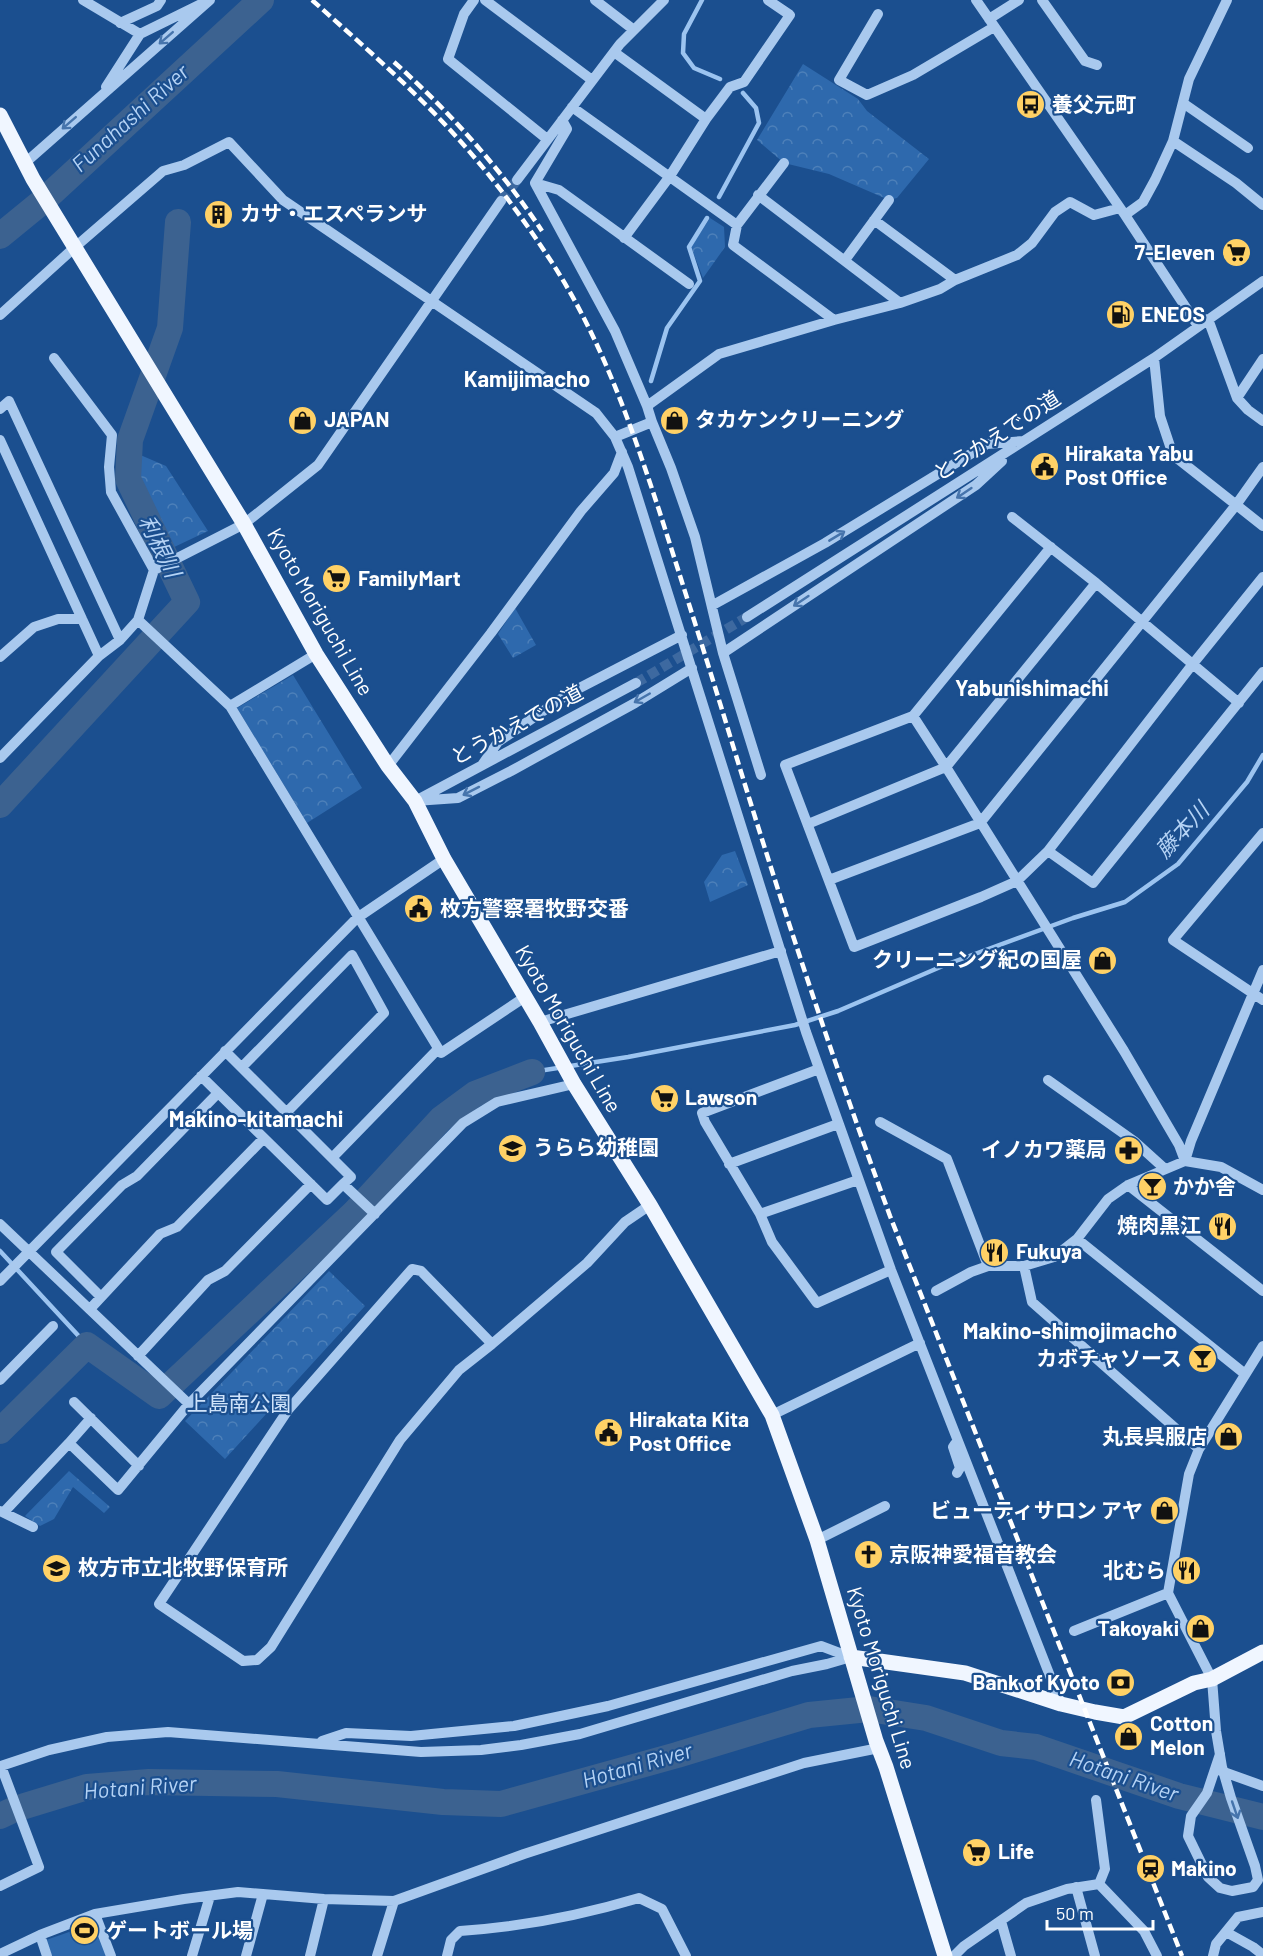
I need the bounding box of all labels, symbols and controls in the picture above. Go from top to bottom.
one-way arrow [159,31,174,45]
water label: Funahashi River [65,57,194,177]
bus stop icon: 養父元町 [1015,89,1047,121]
place label: 養父元町 [1052,91,1136,116]
one-way arrow [62,116,78,130]
building icon: カサ・エスペランサ [203,198,235,230]
place label: カサ・エスペランサ [240,200,428,225]
supermarket icon: 7-Eleven [1220,237,1252,269]
place label: 7-Eleven [1135,239,1215,264]
fuel station icon: ENEOS [1104,299,1136,331]
place label: ENEOS [1141,301,1205,326]
district label: Kamijimacho [464,365,590,391]
street label: とうかえでの道 [928,384,1064,485]
shop icon: JAPAN [287,404,319,436]
shop icon: タカケンクリーニング [658,404,690,436]
place label: JAPAN [324,406,389,431]
place label: タカケンクリーニング [695,406,904,431]
place label: Hirakata Yabu Post Office [1065,440,1193,489]
public building icon: Hirakata Yabu Post Office [1028,450,1060,482]
one-way arrow [956,487,973,499]
water label: 利根川 [135,510,188,583]
street label: Kyoto Moriguchi Line [263,523,379,700]
one-way arrow [828,529,845,541]
supermarket icon: FamilyMart [321,563,353,595]
place label: FamilyMart [358,565,461,590]
one-way arrow [794,595,810,607]
district label: Yabunishimachi [955,674,1109,700]
street label: とうかえでの道 [446,678,587,769]
one-way arrow [634,692,651,704]
one-way arrow [462,786,480,798]
water label: 藤本川 [1149,795,1215,862]
public building icon: 枚方警察署牧野交番 [403,893,435,925]
place label: 枚方警察署牧野交番 [440,895,629,920]
street label: Kyoto Moriguchi Line [511,940,627,1117]
shop icon: クリーニング紀の国屋 [1087,944,1119,976]
place label: クリーニング紀の国屋 [872,946,1082,971]
supermarket icon: Lawson [648,1082,680,1114]
place label: Lawson [685,1084,757,1109]
district label: Makino-kitamachi [169,1105,343,1131]
school or university icon: うらら幼稚園 [496,1132,528,1164]
place label: うらら幼稚園 [533,1134,659,1159]
pharmacy icon: イノカワ薬局 [1112,1134,1144,1166]
place label: イノカワ薬局 [981,1136,1107,1161]
bar icon: かか舎 [1136,1171,1168,1203]
place label: かか舎 [1173,1173,1236,1198]
restaurant icon: 焼肉黒江 [1206,1210,1238,1242]
place label: 焼肉黒江 [1117,1212,1201,1237]
restaurant icon: Fukuya [979,1236,1011,1268]
place label: Fukuya [1016,1238,1082,1263]
district label: Makino-shimojimacho [963,1317,1177,1343]
bar icon: カボチャソース [1187,1343,1219,1375]
place label: カボチャソース [1036,1345,1182,1370]
park label: 上島南公園 [187,1390,292,1415]
place label: Hirakata Kita Post Office [629,1406,749,1455]
public building icon: Hirakata Kita Post Office [592,1416,624,1448]
shop icon: 丸長呉服店 [1212,1421,1244,1453]
place label: 丸長呉服店 [1102,1423,1207,1448]
shop icon: ビューティサロン アヤ [1148,1495,1180,1527]
place label: ビューティサロン アヤ [930,1497,1143,1522]
church icon: 京阪神愛福音教会 [852,1539,884,1571]
place label: 京阪神愛福音教会 [889,1541,1057,1566]
school or university icon: 枚方市立北牧野保育所 [41,1552,73,1584]
place label: 枚方市立北牧野保育所 [78,1554,288,1579]
restaurant icon: 北むら [1171,1555,1203,1587]
place label: 北むら [1103,1557,1166,1582]
street label: Kyoto Moriguchi Line [843,1583,922,1772]
shop icon: Takoyaki [1184,1613,1216,1645]
place label: Takoyaki [1097,1615,1179,1640]
bank icon: Bank of Kyoto [1105,1667,1137,1699]
place label: Bank of Kyoto [972,1669,1100,1694]
place label: Cotton Melon [1150,1710,1213,1759]
shop icon: Cotton Melon [1113,1720,1145,1752]
water label: Hotani River [579,1736,696,1792]
water label: Hotani River [1066,1744,1183,1806]
water label: Hotani River [82,1769,199,1803]
one-way arrow [1230,1800,1241,1819]
supermarket icon: Life [961,1836,993,1868]
place label: Life [998,1838,1034,1863]
station icon: Makino [1134,1853,1166,1885]
place label: Makino [1171,1855,1237,1880]
scale bar [1047,1893,1154,1931]
text: 50 m [1056,1902,1094,1924]
sports icon: ゲートボール場 [69,1915,101,1947]
place label: ゲートボール場 [106,1917,253,1942]

